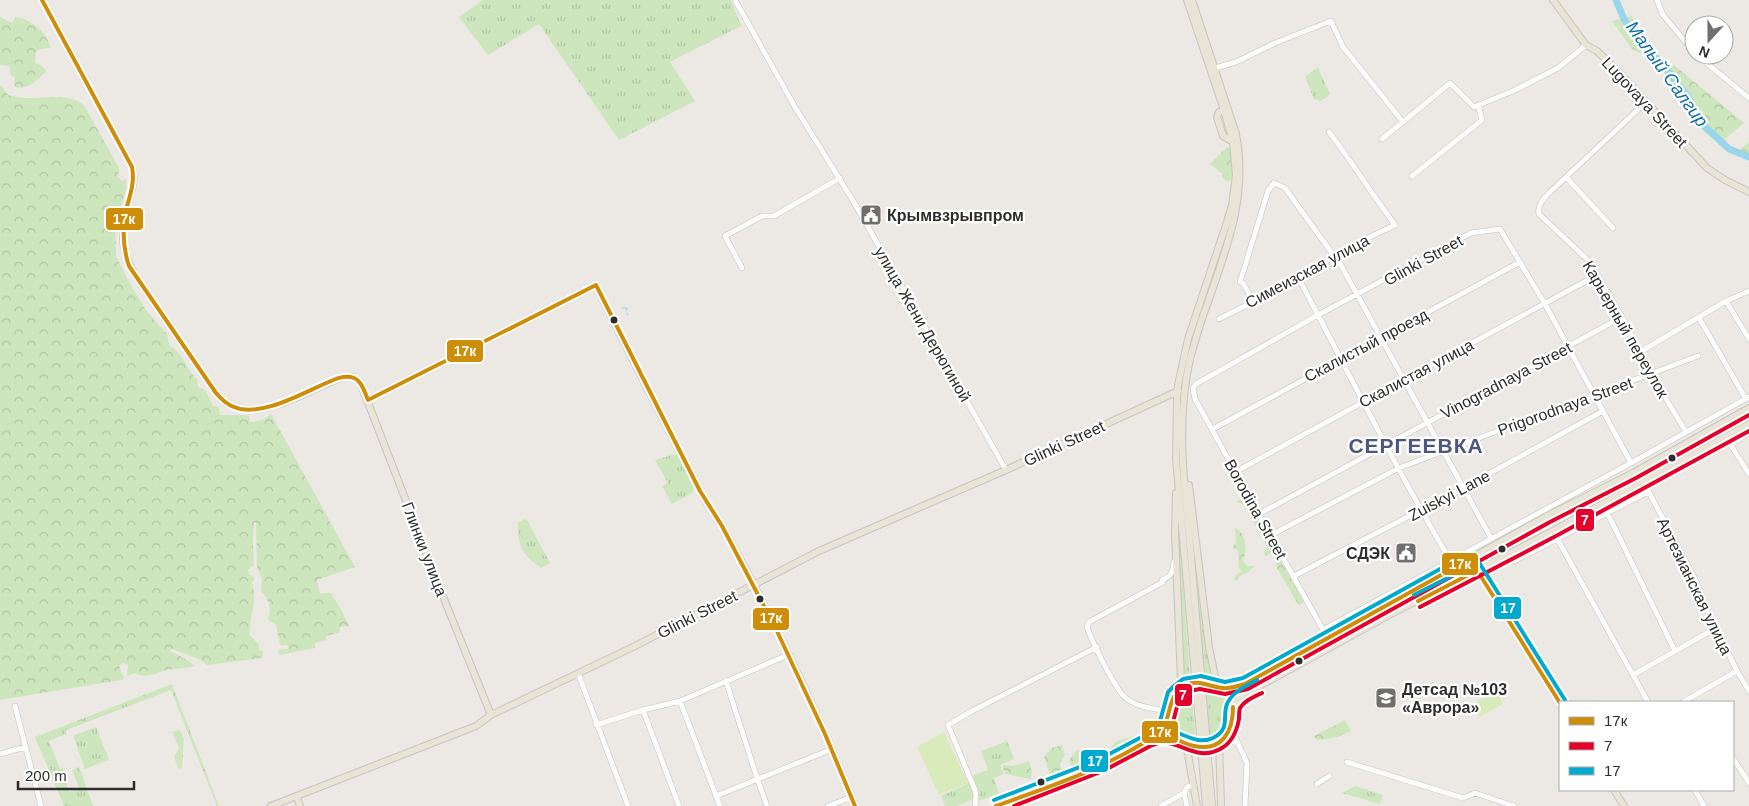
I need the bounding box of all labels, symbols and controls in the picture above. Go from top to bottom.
north arrow [1684,15,1734,65]
water label: Малый Салгир [1622,17,1712,131]
text: N [1697,43,1712,61]
street label: Lugovaya Street [1599,54,1691,151]
public building icon: Крымвзрывпром [859,203,883,227]
line badge: 17к [105,207,144,231]
place label: Крымвзрывпром [887,207,1024,224]
text: 17к [113,211,136,227]
street label: Симеизская улица [1242,232,1372,311]
street label: Glinki Street [1381,232,1466,289]
street label: улица Жени Дерюгиной [871,244,974,405]
street label: Карьерный переулок [1579,258,1672,402]
street label: Скалистый проезд [1301,305,1432,385]
unlabelled marker [609,315,619,325]
street label: Скалистая улица [1356,336,1476,411]
line badge: 17к [446,339,484,363]
street label: Vinogradnaya Street [1438,339,1575,422]
text: 17к [454,343,477,359]
street label: Prigorodnaya Street [1495,374,1635,439]
street label: Glinki Street [1021,417,1108,470]
district label: СЕРГЕЕВКА [1348,434,1484,457]
unlabelled marker [1667,453,1677,463]
street label: Borodina Street [1221,456,1290,562]
street label: Zuiskyi Lane [1406,467,1493,524]
street label: Глинки улица [399,500,450,599]
line badge: 7 [1575,508,1595,532]
text: 7 [1581,512,1589,528]
street label: Артезианская улица [1654,515,1735,658]
public building icon: СДЭК [1394,541,1418,565]
unlabelled marker [1497,544,1507,554]
place label: СДЭК [1346,545,1390,562]
line badge: 17к [1441,552,1479,576]
text: 17к [1449,556,1472,572]
street label: Glinki Street [655,587,740,642]
unlabelled marker [755,594,765,604]
line badge: 17 [1493,596,1522,620]
text: 17 [1500,600,1516,616]
line badge: 17к [752,607,790,631]
text: 17к [760,610,783,626]
unlabelled marker [1294,656,1304,666]
place label: Детсад №103 «Аврора» [1402,681,1507,716]
line badge: 7 [1174,683,1193,707]
school or university icon: Детсад №103 «Аврора» [1374,686,1398,710]
text: 7 [1179,687,1187,703]
legend [1559,701,1734,791]
text: 17к [1604,712,1628,729]
line badge: 17к [1141,720,1179,744]
text: 17к [1149,724,1172,740]
text: 7 [1604,737,1612,754]
line badge: 17 [1080,749,1109,773]
text: 17 [1087,753,1103,769]
scale bar [18,758,134,790]
text: 17 [1604,762,1621,779]
text: 200 m [25,767,67,784]
unlabelled marker [1036,777,1046,787]

